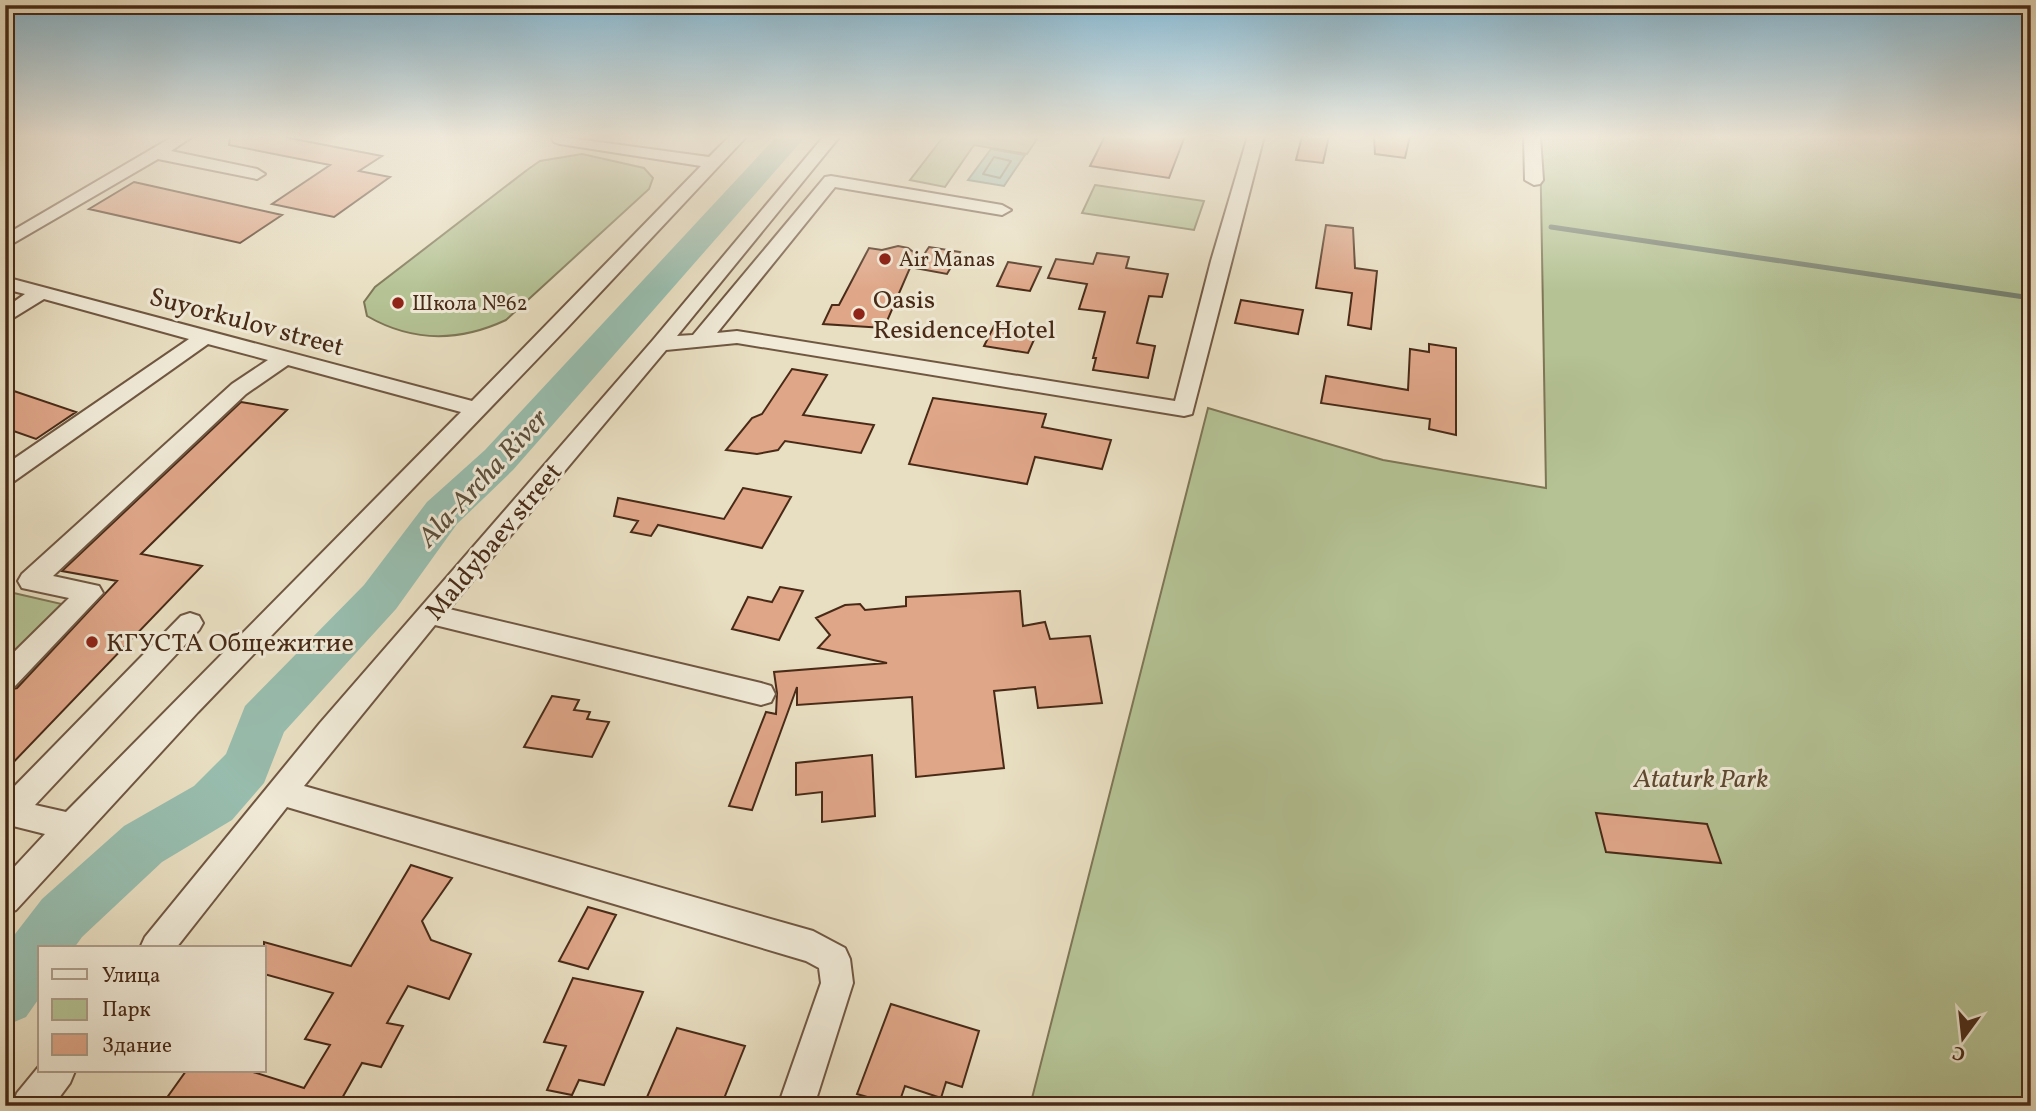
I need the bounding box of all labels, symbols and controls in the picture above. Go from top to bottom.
place label: Air Manas [899,246,995,275]
marker: Air Manas [877,251,893,267]
street label: Suyorkulov street [145,280,348,366]
place label: Oasis Residence Hotel [873,283,1056,349]
place label: Школа №62 [412,290,528,319]
marker: Школа №62 [390,295,406,311]
marker: Oasis Residence Hotel [851,306,867,322]
water label: Ala-Archa River [409,401,558,557]
street label: Maldybaev street [418,456,571,629]
place label: КГУСТА Общежитие [106,626,354,662]
marker: КГУСТА Общежитие [84,634,100,650]
park label: Ataturk Park [1633,762,1768,798]
legend [38,946,266,1072]
text: Улица [102,962,160,991]
text: Парк [102,996,151,1025]
north arrow [1927,1002,1997,1072]
text: Здание [102,1032,172,1061]
text: С [1950,1038,1968,1067]

